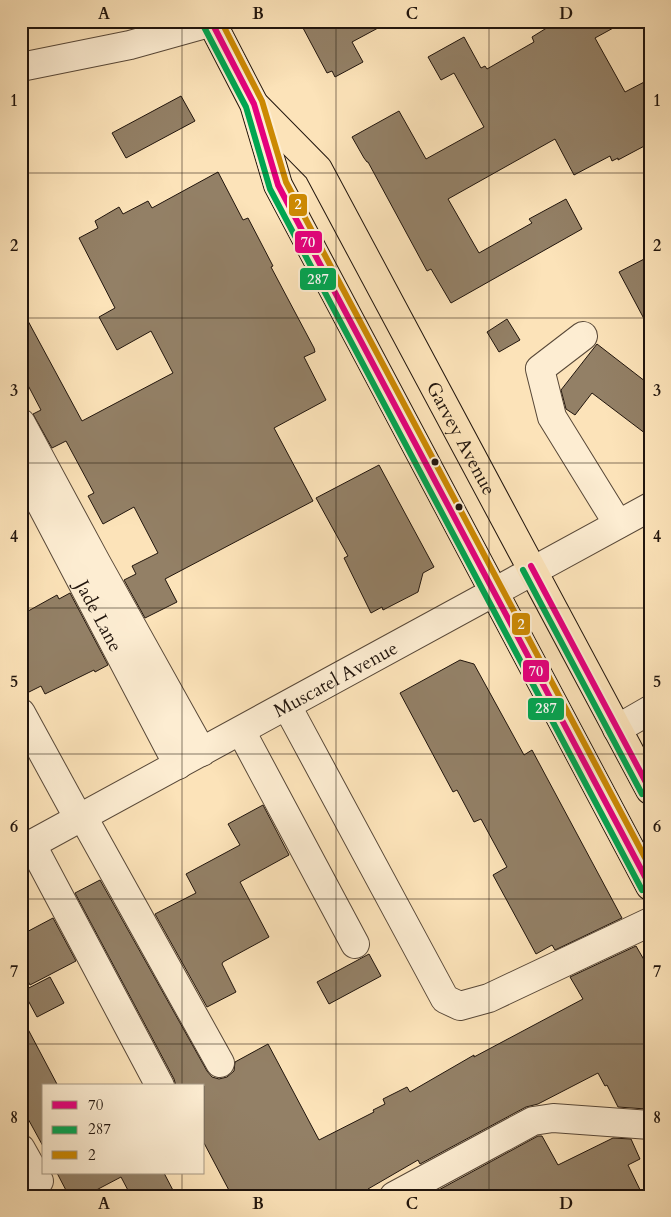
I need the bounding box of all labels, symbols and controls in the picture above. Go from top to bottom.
text: A [98,3,110,25]
text: B [252,3,264,25]
text: C [406,3,418,25]
text: D [559,3,573,25]
text: 1 [10,90,18,112]
text: 1 [653,90,661,112]
line badge: 2 [288,193,308,217]
text: 2 [294,195,302,214]
line badge: 70 [294,230,323,254]
text: 70 [301,233,315,252]
text: 2 [10,235,18,257]
text: 2 [653,235,661,257]
line badge: 287 [299,267,337,291]
text: 287 [307,270,329,289]
street label: Garvey Avenue [420,377,502,500]
text: 3 [10,380,18,402]
text: 3 [653,380,661,402]
unlabelled marker [430,457,440,467]
unlabelled marker [454,502,464,512]
text: 4 [10,526,18,548]
text: 4 [653,526,661,548]
street label: Jade Lane [68,573,128,657]
line badge: 2 [511,612,531,636]
text: 2 [517,615,525,634]
street label: Muscatel Avenue [269,635,403,724]
line badge: 70 [522,659,550,683]
text: 70 [529,662,543,681]
text: 5 [10,671,18,693]
text: 5 [653,671,661,693]
line badge: 287 [527,697,565,721]
text: 287 [535,699,557,718]
text: 6 [10,816,18,838]
text: 6 [653,816,661,838]
text: 7 [10,961,18,983]
text: 7 [653,961,661,983]
legend [42,1084,205,1174]
text: 70 [88,1095,104,1115]
text: 8 [10,1107,18,1129]
text: 8 [653,1107,661,1129]
text: 287 [88,1119,111,1139]
text: 2 [88,1145,96,1165]
text: A [98,1193,110,1215]
text: B [252,1193,264,1215]
text: C [406,1193,418,1215]
text: D [559,1193,573,1215]

